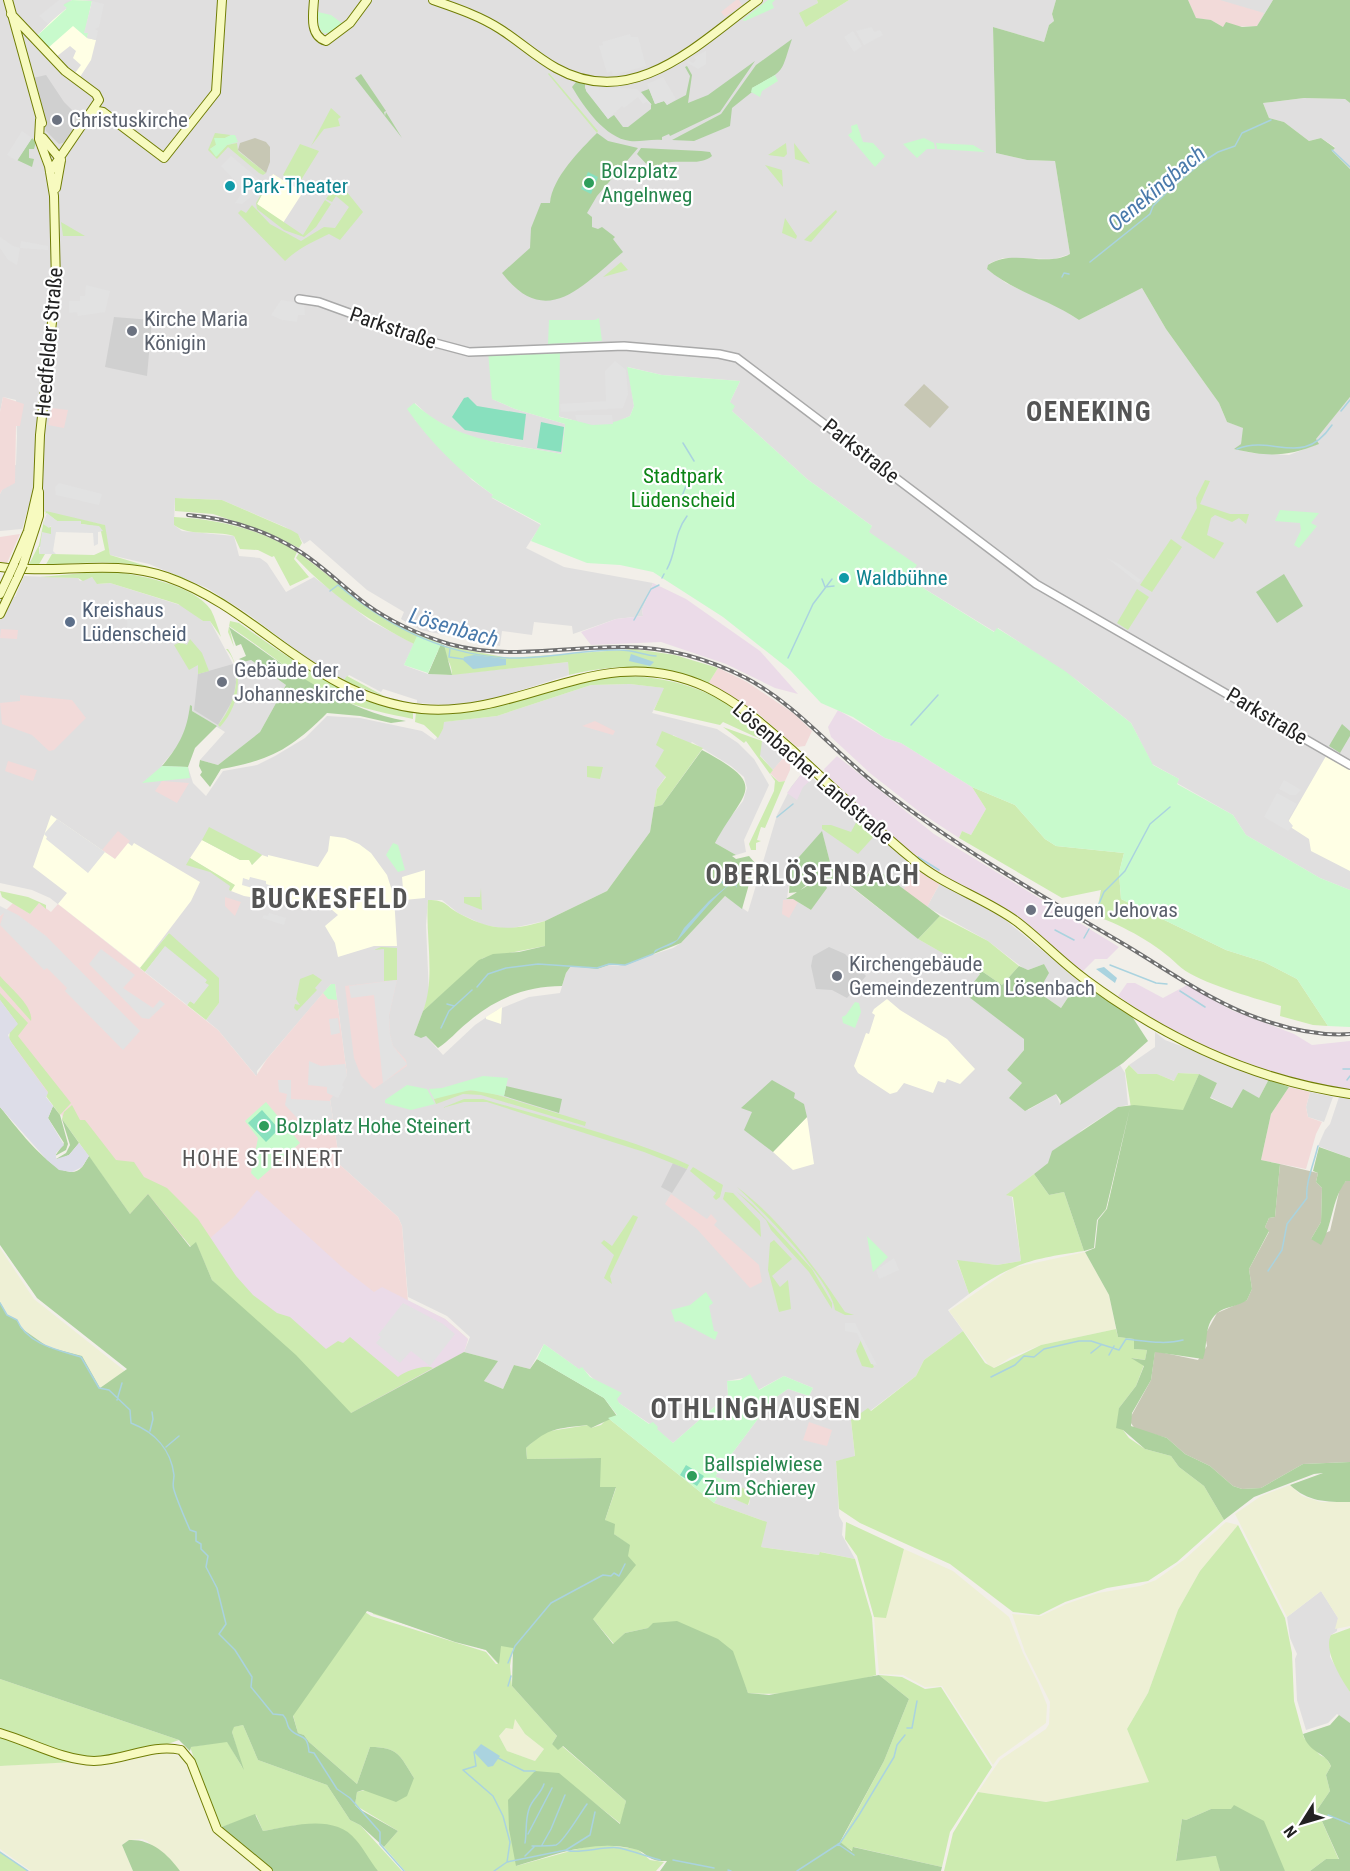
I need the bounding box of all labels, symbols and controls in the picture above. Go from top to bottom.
place label: Christuskirche [69,108,188,132]
marker: Christuskirche [50,113,64,127]
water label: Oenekingbach [1103,140,1210,236]
place label: Bolzplatz Angelnweg [601,159,692,207]
place label: Park-Theater [242,174,348,198]
marker: Bolzplatz Angelnweg [582,176,596,190]
marker: Park-Theater [223,179,237,193]
street label: Heedfelder Straße [31,266,67,418]
street label: Parkstraße [347,302,440,354]
place label: Kirche Maria Königin [144,307,248,355]
marker: Kirche Maria Königin [125,324,139,338]
district label: OENEKING [1026,396,1152,428]
street label: Parkstraße [818,414,904,488]
park label: Stadtpark Lüdenscheid [631,464,735,512]
place label: Waldbühne [856,566,948,590]
marker: Waldbühne [837,571,851,585]
place label: Kreishaus Lüdenscheid [82,598,187,646]
water label: Lösenbach [406,603,501,652]
marker: Kreishaus Lüdenscheid [63,615,77,629]
place label: Gebäude der Johanneskirche [234,658,365,706]
marker: Gebäude der Johanneskirche [215,675,229,689]
street label: Parkstraße [1222,683,1312,750]
street label: Lösenbacher Landstraße [728,697,898,849]
district label: OBERLÖSENBACH [706,859,920,891]
district label: BUCKESFELD [251,883,409,915]
place label: Zeugen Jehovas [1043,898,1178,922]
marker: Zeugen Jehovas [1024,903,1038,917]
place label: Kirchengebäude Gemeindezentrum Lösenbach [849,952,1095,1000]
marker: Kirchengebäude Gemeindezentrum Lösenbach [830,969,844,983]
place label: Bolzplatz Hohe Steinert [276,1114,471,1138]
marker: Bolzplatz Hohe Steinert [257,1119,271,1133]
district label: HOHE STEINERT [182,1146,344,1171]
district label: OTHLINGHAUSEN [651,1393,861,1425]
place label: Ballspielwiese Zum Schierey [704,1452,822,1500]
marker: Ballspielwiese Zum Schierey [685,1469,699,1483]
north arrow [1272,1793,1332,1853]
text: N [1280,1822,1301,1841]

